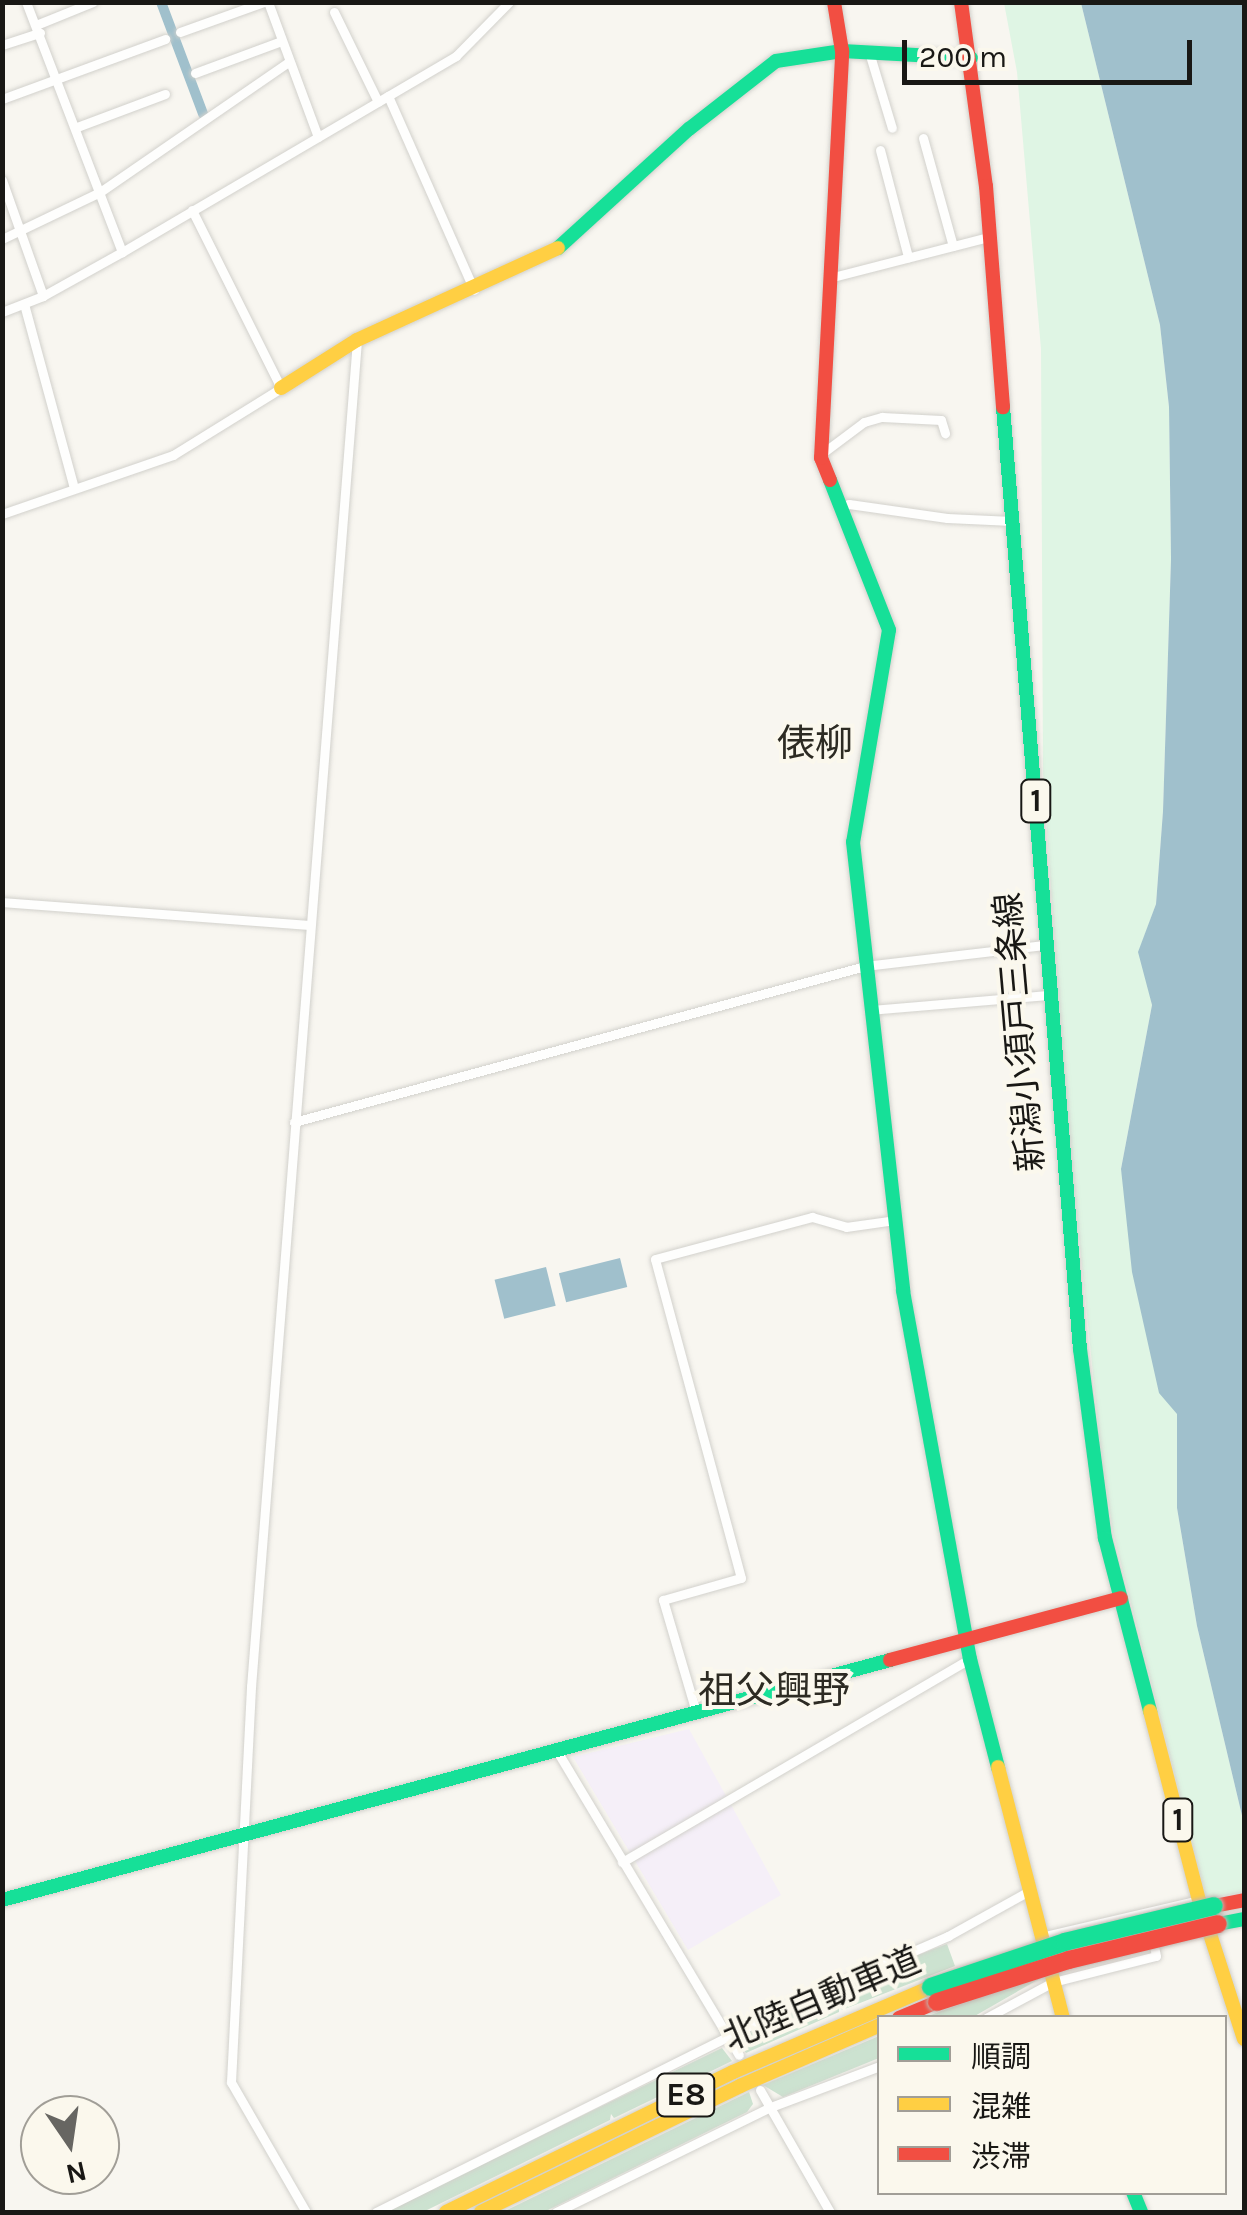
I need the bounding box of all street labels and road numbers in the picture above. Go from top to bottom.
road number: 1 [1018,774,1054,828]
street label: 新潟小須戸三条線 [987,891,1053,1173]
road number: 1 [1160,1793,1196,1847]
street label: 北陸自動車道 [717,1939,927,2059]
road number: E8 [656,2068,716,2122]

